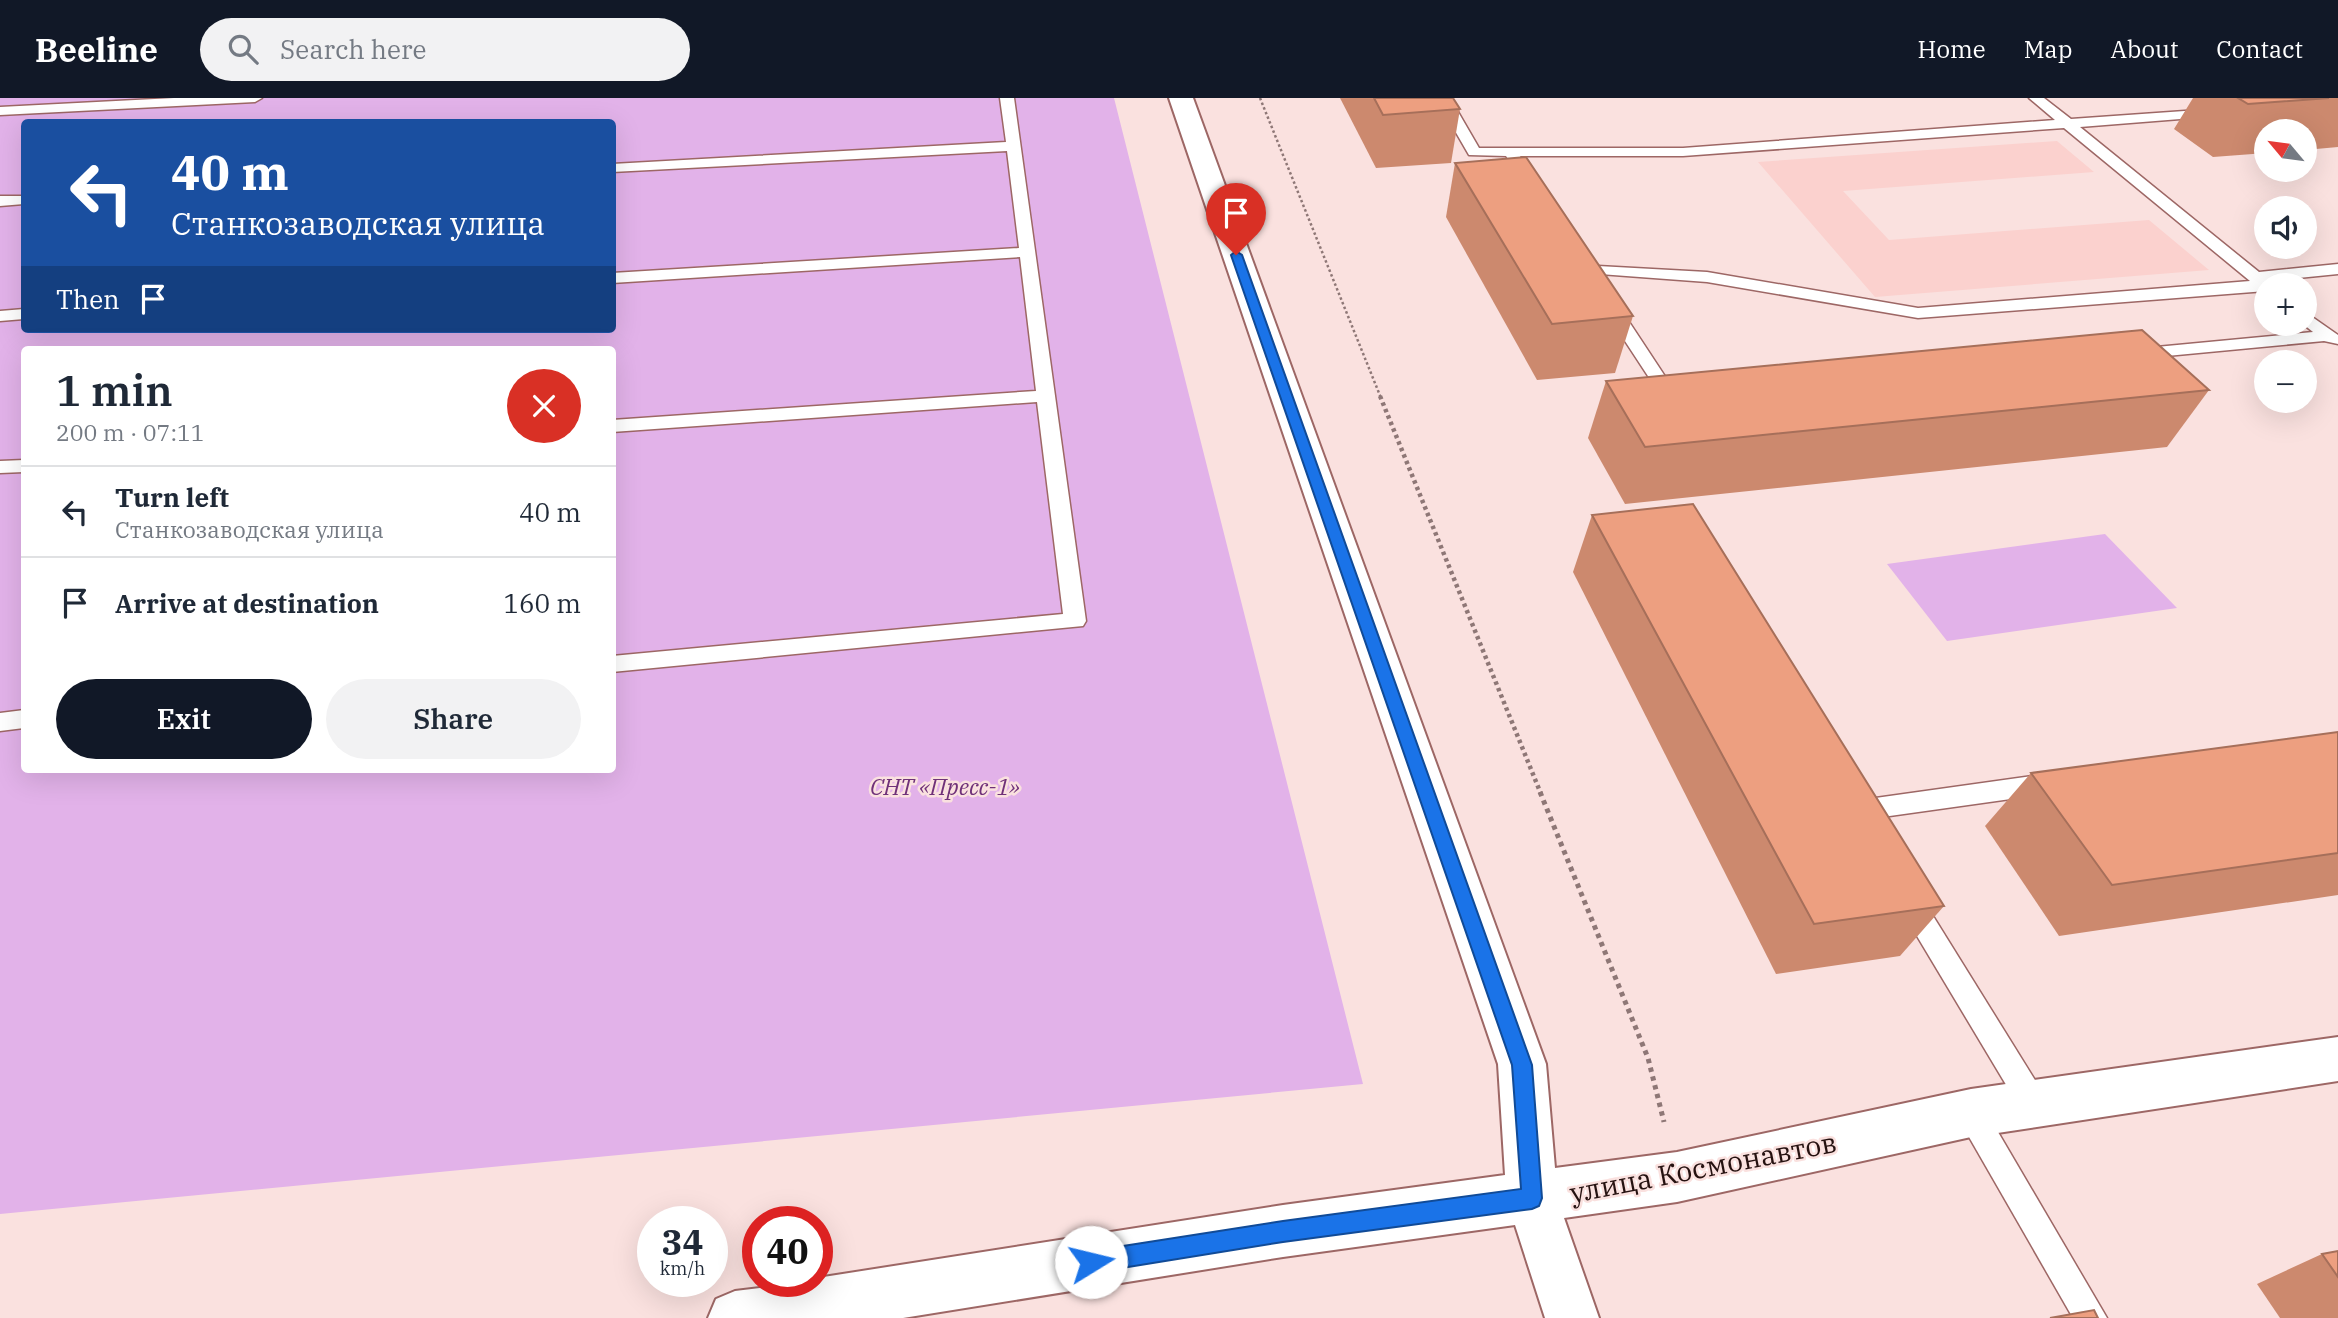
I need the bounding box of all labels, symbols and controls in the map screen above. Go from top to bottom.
search box [200,18,690,81]
text: Beeline [35,28,158,71]
icon: search [224,30,262,68]
text: Search here [280,32,426,66]
text: Home [1918,33,1986,65]
text: Map [2024,33,2072,65]
text: About [2110,33,2178,65]
text: Contact [2216,33,2303,65]
north arrow [2254,119,2317,182]
map controls [2254,119,2317,413]
text: 40 m [171,140,289,203]
icon: left [56,147,147,238]
pin [1206,183,1266,255]
icon: arrive [1217,194,1255,232]
button: sound [2254,196,2317,259]
text: Станкозаводская улица [171,202,545,244]
button: + [2254,273,2317,336]
icon: arrive [134,280,172,318]
text: Then [56,282,120,316]
button: − [2254,350,2317,413]
text: 1 min [56,363,173,418]
button: close [507,369,581,443]
text: 200 m · 07:11 [56,417,205,447]
text: Turn left [115,480,229,514]
icon: left [56,493,94,531]
text: 40 m [519,495,581,529]
text: Станкозаводская улица [115,514,384,544]
icon: arrive [56,584,94,622]
text: Arrive at destination [115,586,379,620]
text: 160 m [503,586,581,620]
button: Exit [56,679,312,759]
button: Share [326,679,581,759]
park label: СНТ «Пресс-1» [870,771,1020,801]
street label: улица Космонавтов [1567,1123,1839,1211]
speed limit sign: 40 [742,1206,833,1297]
text: 34 [661,1219,704,1265]
position arrow [1054,1225,1128,1299]
text: km/h [660,1257,705,1280]

